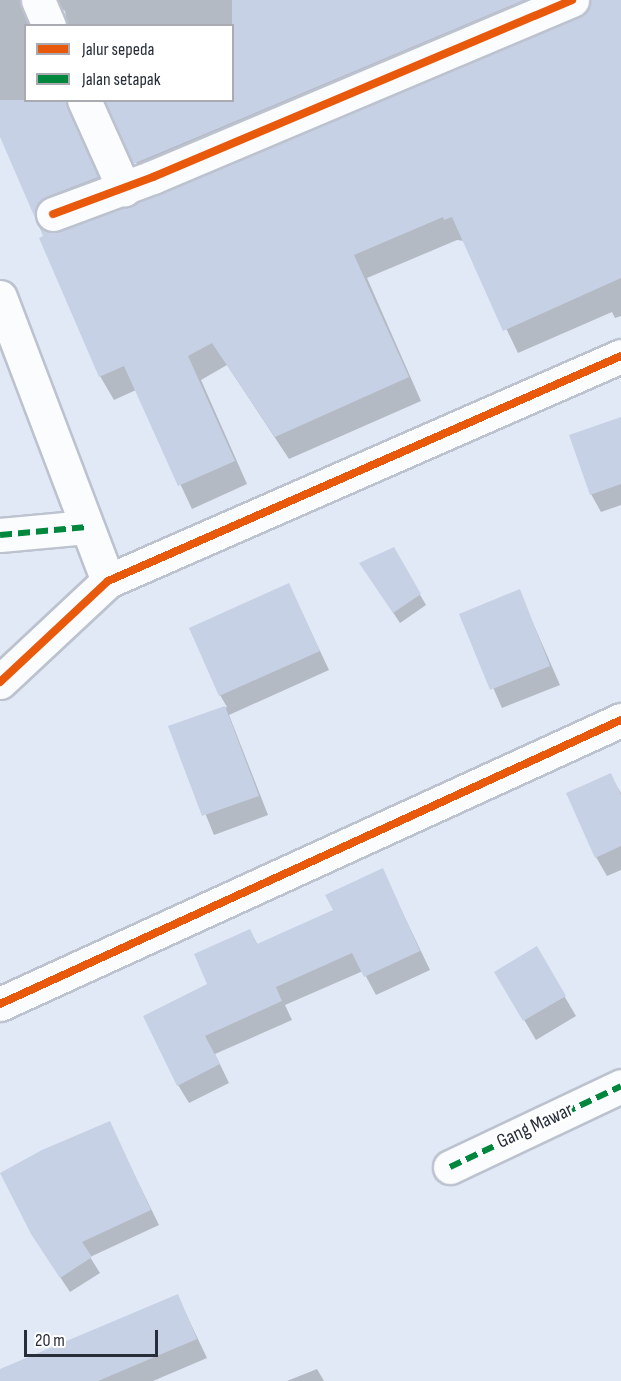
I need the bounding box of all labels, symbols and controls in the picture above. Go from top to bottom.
legend [24,24,234,102]
text: Jalur sepeda [82,39,154,60]
text: Jalan setapak [82,69,161,90]
street label: Gang Mawar [493,1098,577,1154]
scale bar [27,1318,160,1356]
text: 20 m [35,1330,65,1351]

